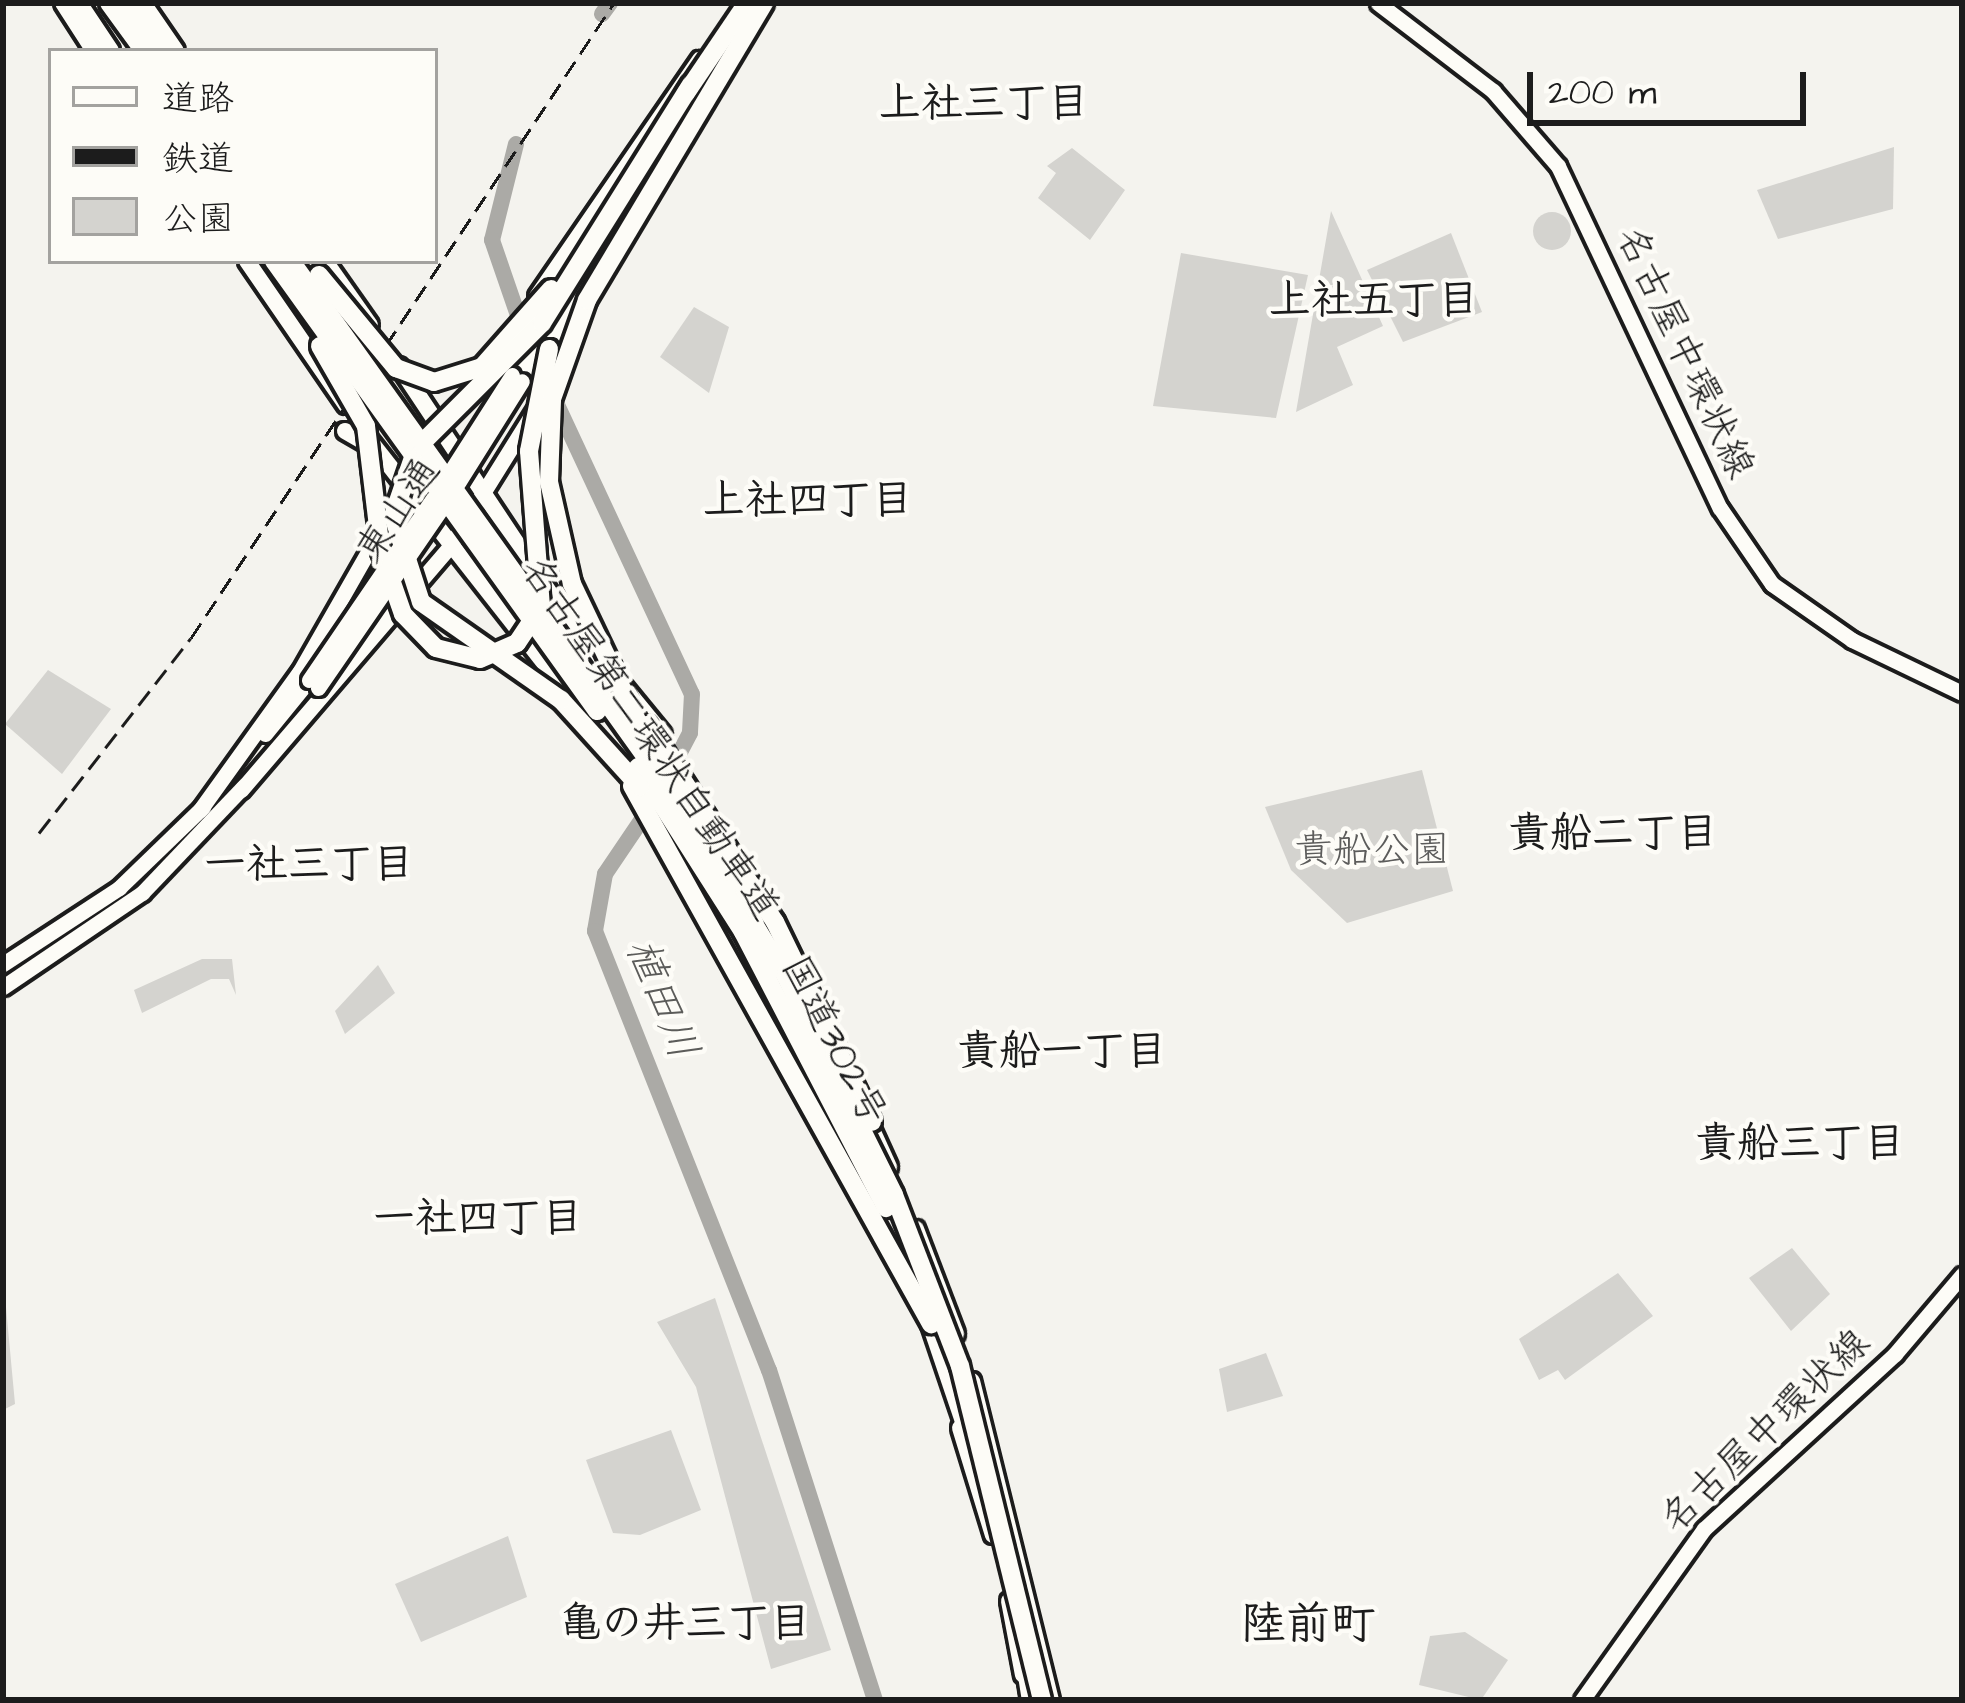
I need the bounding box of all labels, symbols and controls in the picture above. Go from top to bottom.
legend [48,48,438,264]
scale bar [1533,48,1812,122]
text: 200 m [1548,67,1656,118]
text: 道路 [162,74,234,125]
district label: 上社三丁目 [879,79,1089,129]
text: 鉄道 [162,134,234,185]
text: 公園 [162,194,234,245]
street label: 名古屋中環状線 [1605,219,1763,487]
district label: 上社五丁目 [1269,276,1479,326]
street label: 東山通 [347,449,451,573]
district label: 上社四丁目 [703,476,913,526]
street label: 名古屋第二環状自動車道 [510,548,788,930]
district label: 貴船二丁目 [1508,809,1718,859]
park label: 貴船公園 [1294,828,1450,874]
district label: 一社三丁目 [204,840,414,890]
water label: 植田川 [614,931,708,1067]
street label: 国道302号 [770,949,896,1133]
district label: 貴船一丁目 [957,1027,1167,1077]
district label: 貴船三丁目 [1695,1119,1905,1169]
district label: 一社四丁目 [373,1194,583,1244]
street label: 名古屋中環状線 [1652,1320,1880,1544]
district label: 亀の井三丁目 [559,1599,811,1649]
district label: 陸前町 [1241,1599,1375,1653]

